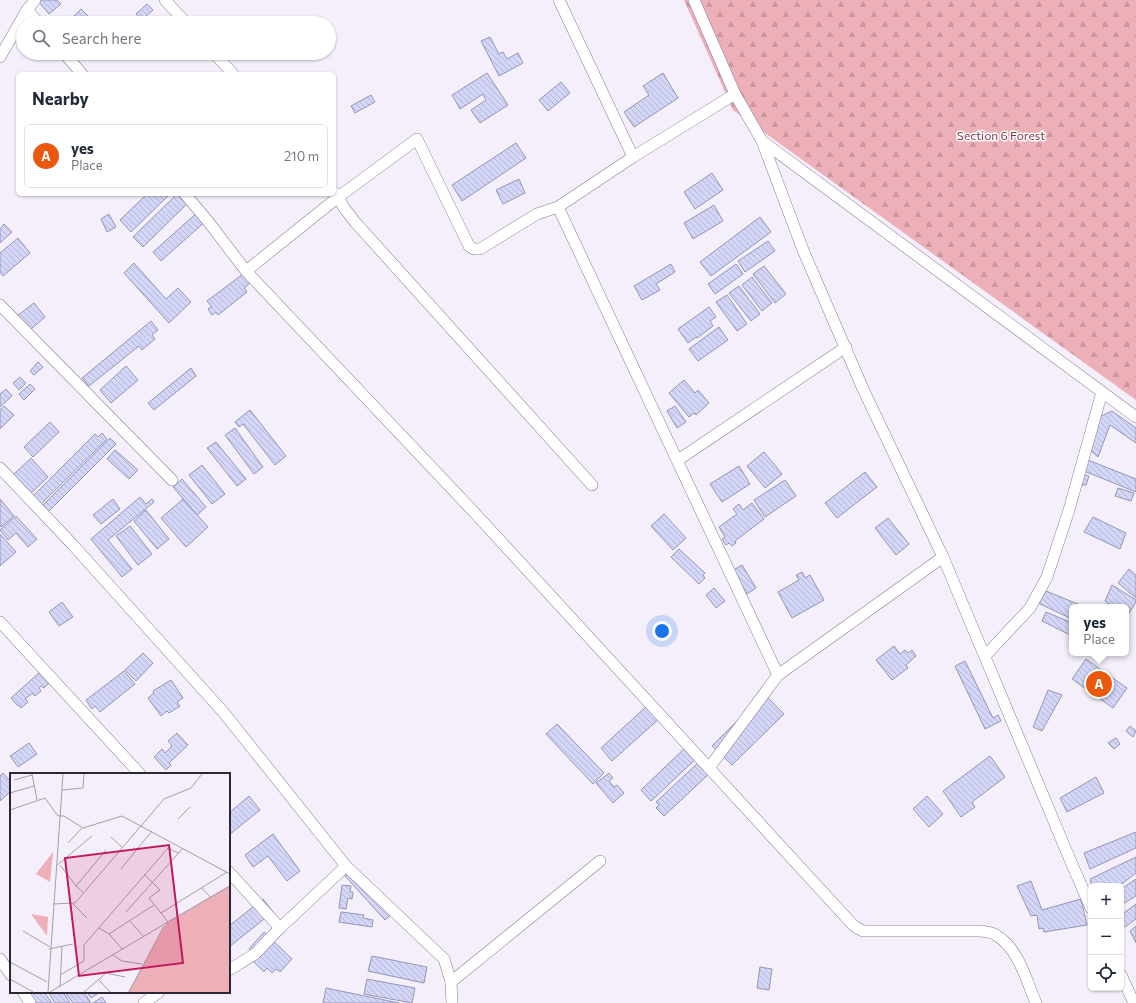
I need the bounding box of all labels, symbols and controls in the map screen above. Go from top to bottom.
search box [16,16,336,60]
icon: search [30,27,52,49]
text: Search here [62,29,141,47]
text: Nearby [32,88,89,109]
park label: Section 6 Forest [957,128,1045,142]
text: yes [71,139,94,157]
text: A [41,148,51,164]
text: 210 m [284,148,319,164]
text: Place [71,157,103,173]
popup [1069,604,1129,656]
text: yes [1083,613,1106,631]
your location [652,621,672,641]
text: Place [1083,631,1115,647]
pin: A [1086,669,1112,699]
inset map [10,773,230,993]
map controls [1088,883,1124,991]
button: + [1088,883,1124,919]
button: − [1088,919,1124,955]
button: locate [1088,955,1124,991]

